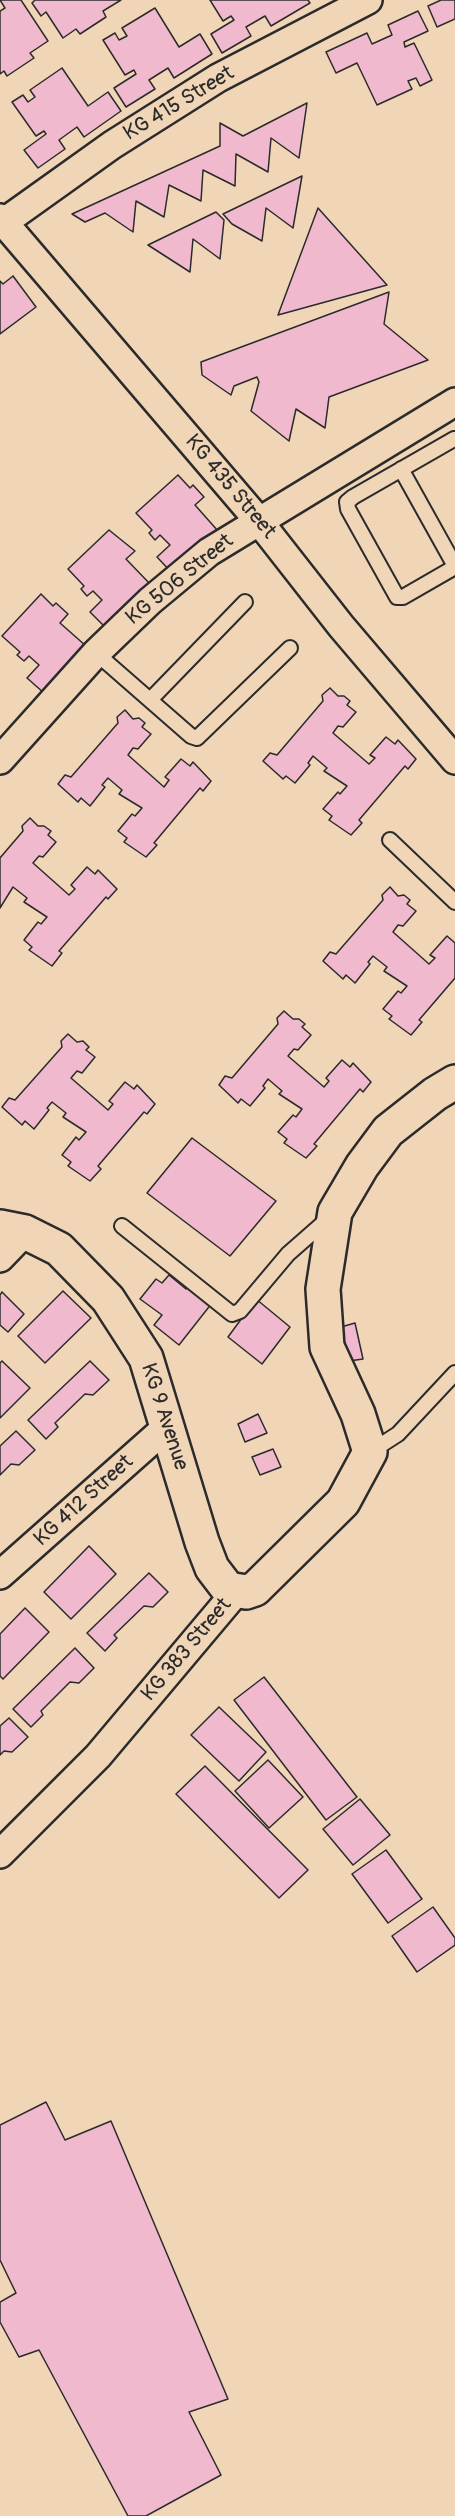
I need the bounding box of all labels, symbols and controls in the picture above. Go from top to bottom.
street label: KG 415 Street [119,61,239,147]
street label: KG 435 Street [179,430,281,544]
street label: KG 506 Street [121,529,239,631]
street label: KG 9 Avenue [135,1360,193,1474]
street label: KG 412 Street [29,1450,139,1552]
street label: KG 383 Street [137,1593,237,1707]

